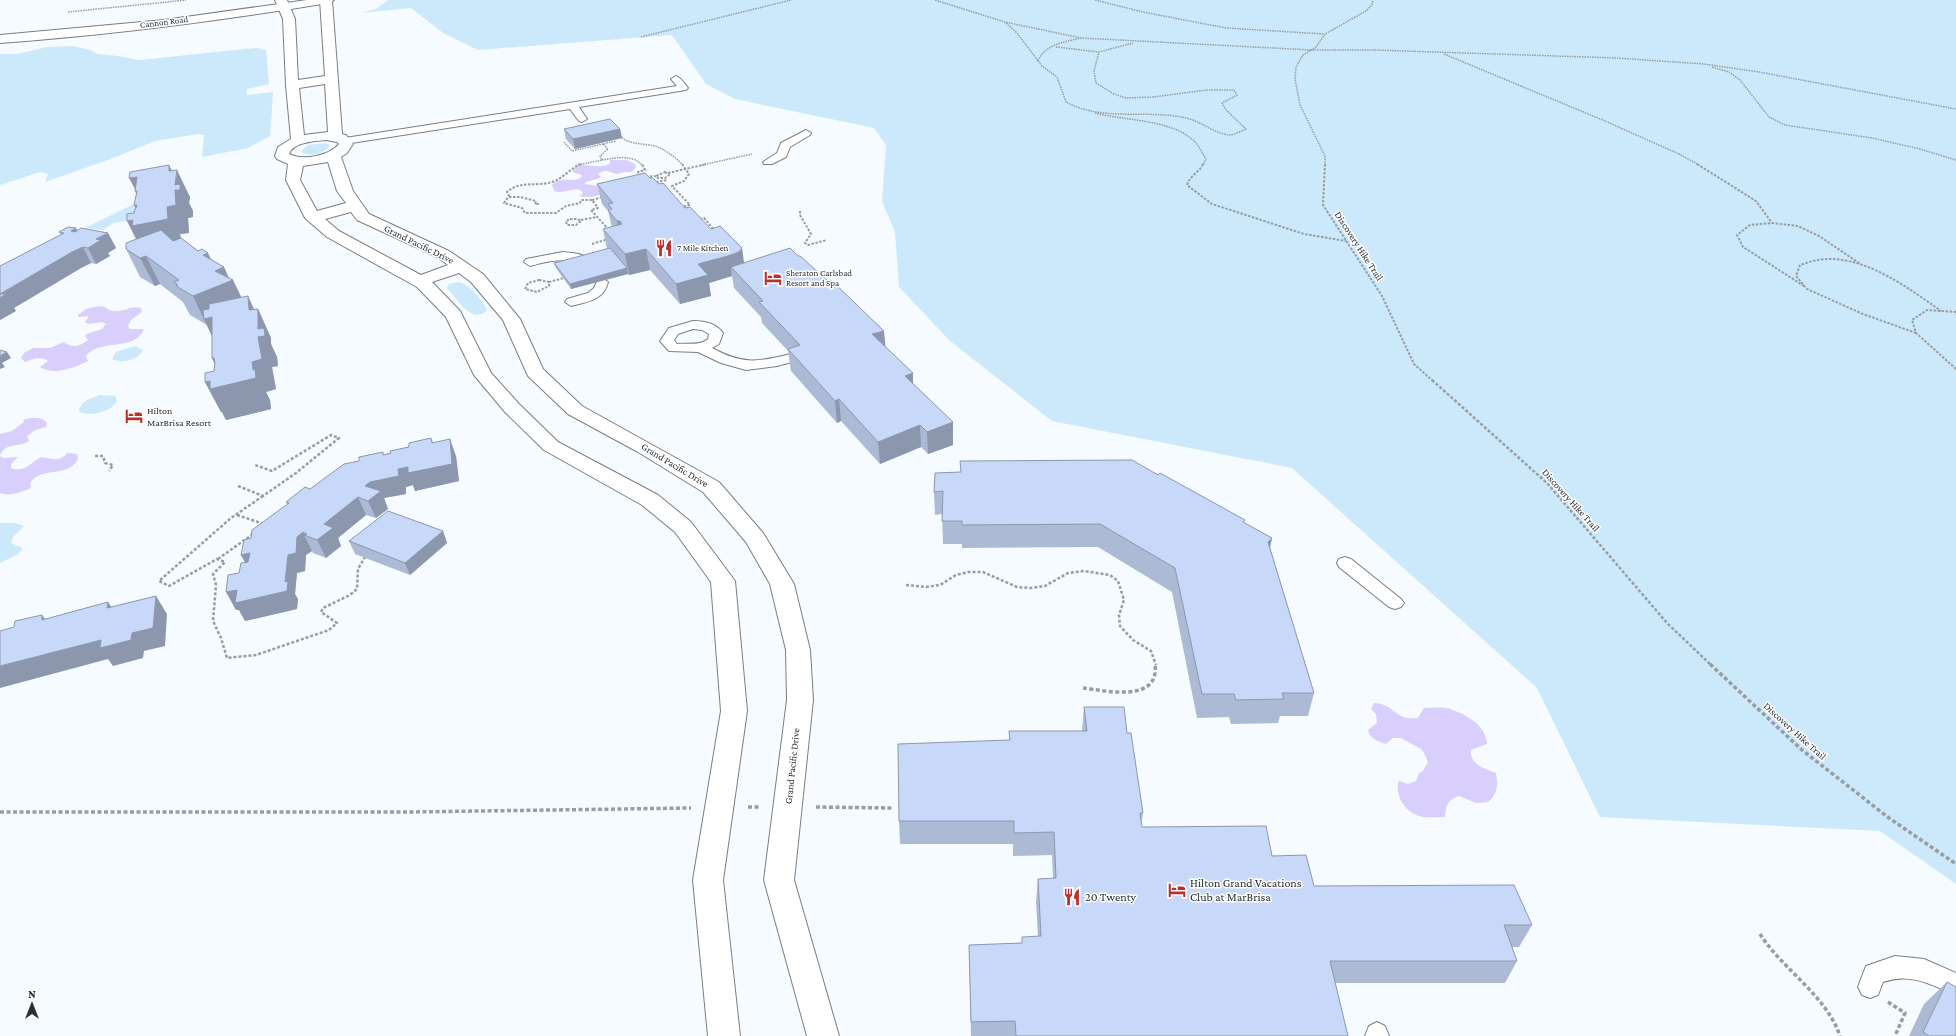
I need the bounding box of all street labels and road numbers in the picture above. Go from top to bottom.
street label: Cannon Road [139,14,189,30]
street label: Discovery Hike Trail [1333,209,1386,283]
street label: Grand Pacific Drive [382,222,456,266]
street label: Grand Pacific Drive [640,441,711,490]
street label: Discovery Hike Trail [1540,467,1602,534]
street label: Discovery Hike Trail [1762,700,1829,762]
street label: Grand Pacific Drive [783,727,802,804]

